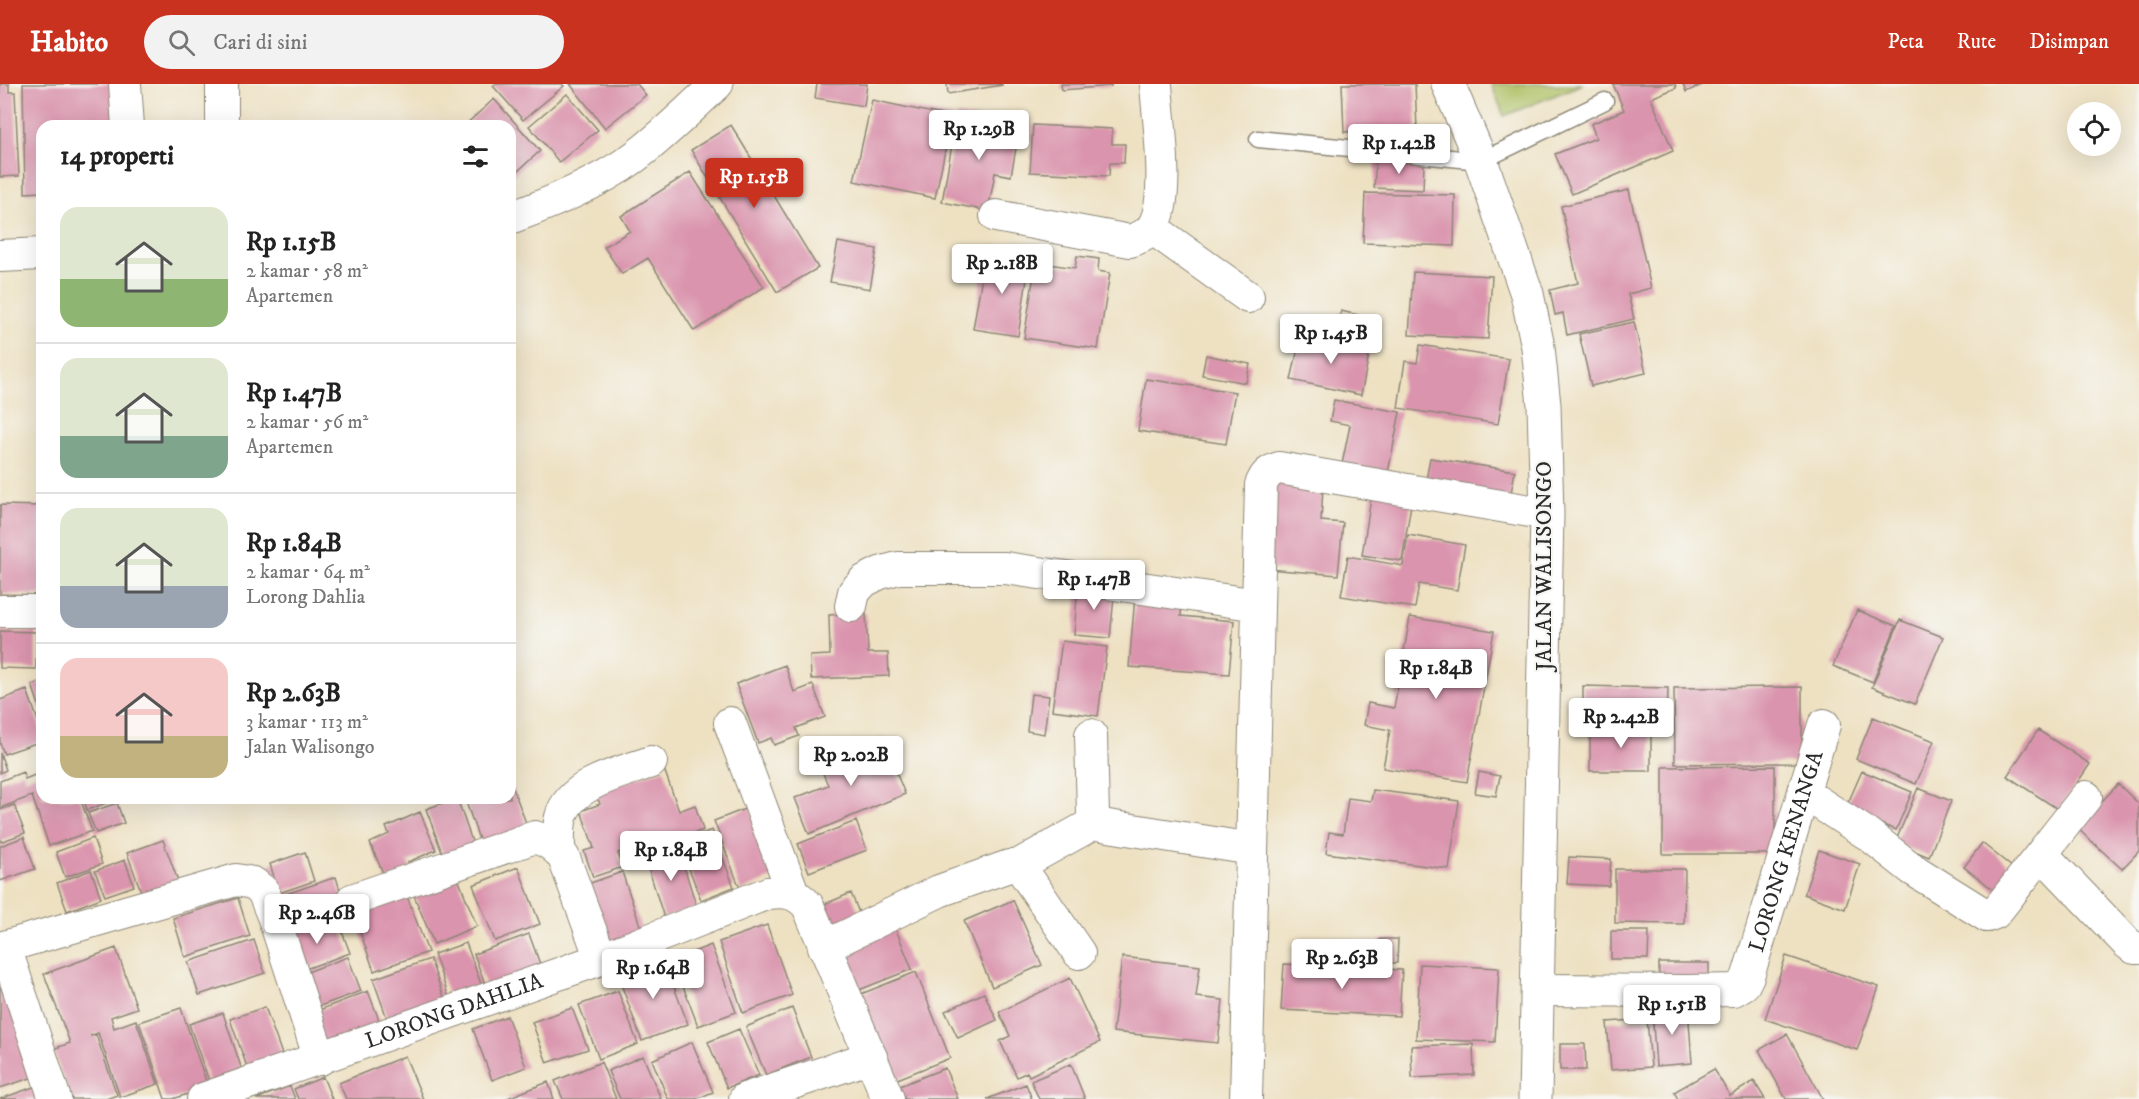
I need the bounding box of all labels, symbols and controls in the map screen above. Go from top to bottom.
search box [144,15,564,69]
text: Habito [30,25,108,60]
icon: search [165,26,198,59]
text: Cari di sini [213,29,307,56]
text: Peta [1888,29,1924,55]
text: Rute [1957,29,1996,55]
text: Disimpan [2029,29,2109,55]
map controls [2067,102,2121,156]
button: locate [2067,102,2121,156]
pin: Rp 1.29B [917,110,1041,161]
text: Rp 1.29B [943,117,1015,142]
pin: Rp 1.42B [1337,124,1461,175]
text: Rp 1.42B [1362,131,1436,156]
text: 14 properti [60,140,174,173]
icon: filters [459,140,492,173]
pin: Rp 1.15B [692,158,816,209]
text: Rp 1.15B [719,165,789,190]
text: Rp 1.15B [246,226,336,259]
icon: home [108,231,180,303]
pin: Rp 2.18B [940,244,1064,295]
text: Rp 2.18B [966,251,1038,276]
text: 2 kamar · 58 m² [246,259,368,284]
text: Apartemen [246,284,333,309]
pin: Rp 1.45B [1269,314,1393,365]
text: Rp 1.45B [1294,321,1368,346]
text: Rp 1.47B [246,377,342,410]
icon: home [108,382,180,454]
text: 2 kamar · 56 m² [246,410,368,435]
text: Apartemen [246,435,333,460]
street label: JALAN WALISONGO [1531,461,1558,673]
text: Rp 1.84B [246,527,342,560]
icon: home [108,532,180,604]
text: 2 kamar · 64 m² [246,560,370,585]
pin: Rp 1.47B [1032,560,1156,611]
text: Rp 1.47B [1057,567,1131,592]
text: Lorong Dahlia [246,585,365,610]
pin: Rp 1.84B [1374,649,1498,700]
text: Rp 1.84B [1399,656,1473,681]
text: Rp 2.63B [246,677,341,710]
icon: home [108,682,180,754]
pin: Rp 2.42B [1559,698,1683,749]
text: Rp 2.42B [1583,705,1659,730]
text: 3 kamar · 113 m² [246,710,368,735]
text: Jalan Walisongo [246,735,374,760]
pin: Rp 2.02B [789,736,913,787]
text: Rp 2.02B [813,743,889,768]
street label: LORONG KENANGA [1743,746,1829,955]
pin: Rp 1.84B [609,831,733,882]
text: Rp 1.84B [634,838,708,863]
pin: Rp 2.46B [255,894,379,945]
text: Rp 2.46B [278,901,356,926]
pin: Rp 2.63B [1280,939,1404,990]
text: Rp 2.63B [1305,946,1379,971]
pin: Rp 1.64B [591,949,715,1000]
text: Rp 1.64B [616,956,690,981]
street label: LORONG DAHLIA [361,967,547,1054]
pin: Rp 1.51B [1610,985,1734,1036]
text: Rp 1.51B [1637,992,1707,1017]

